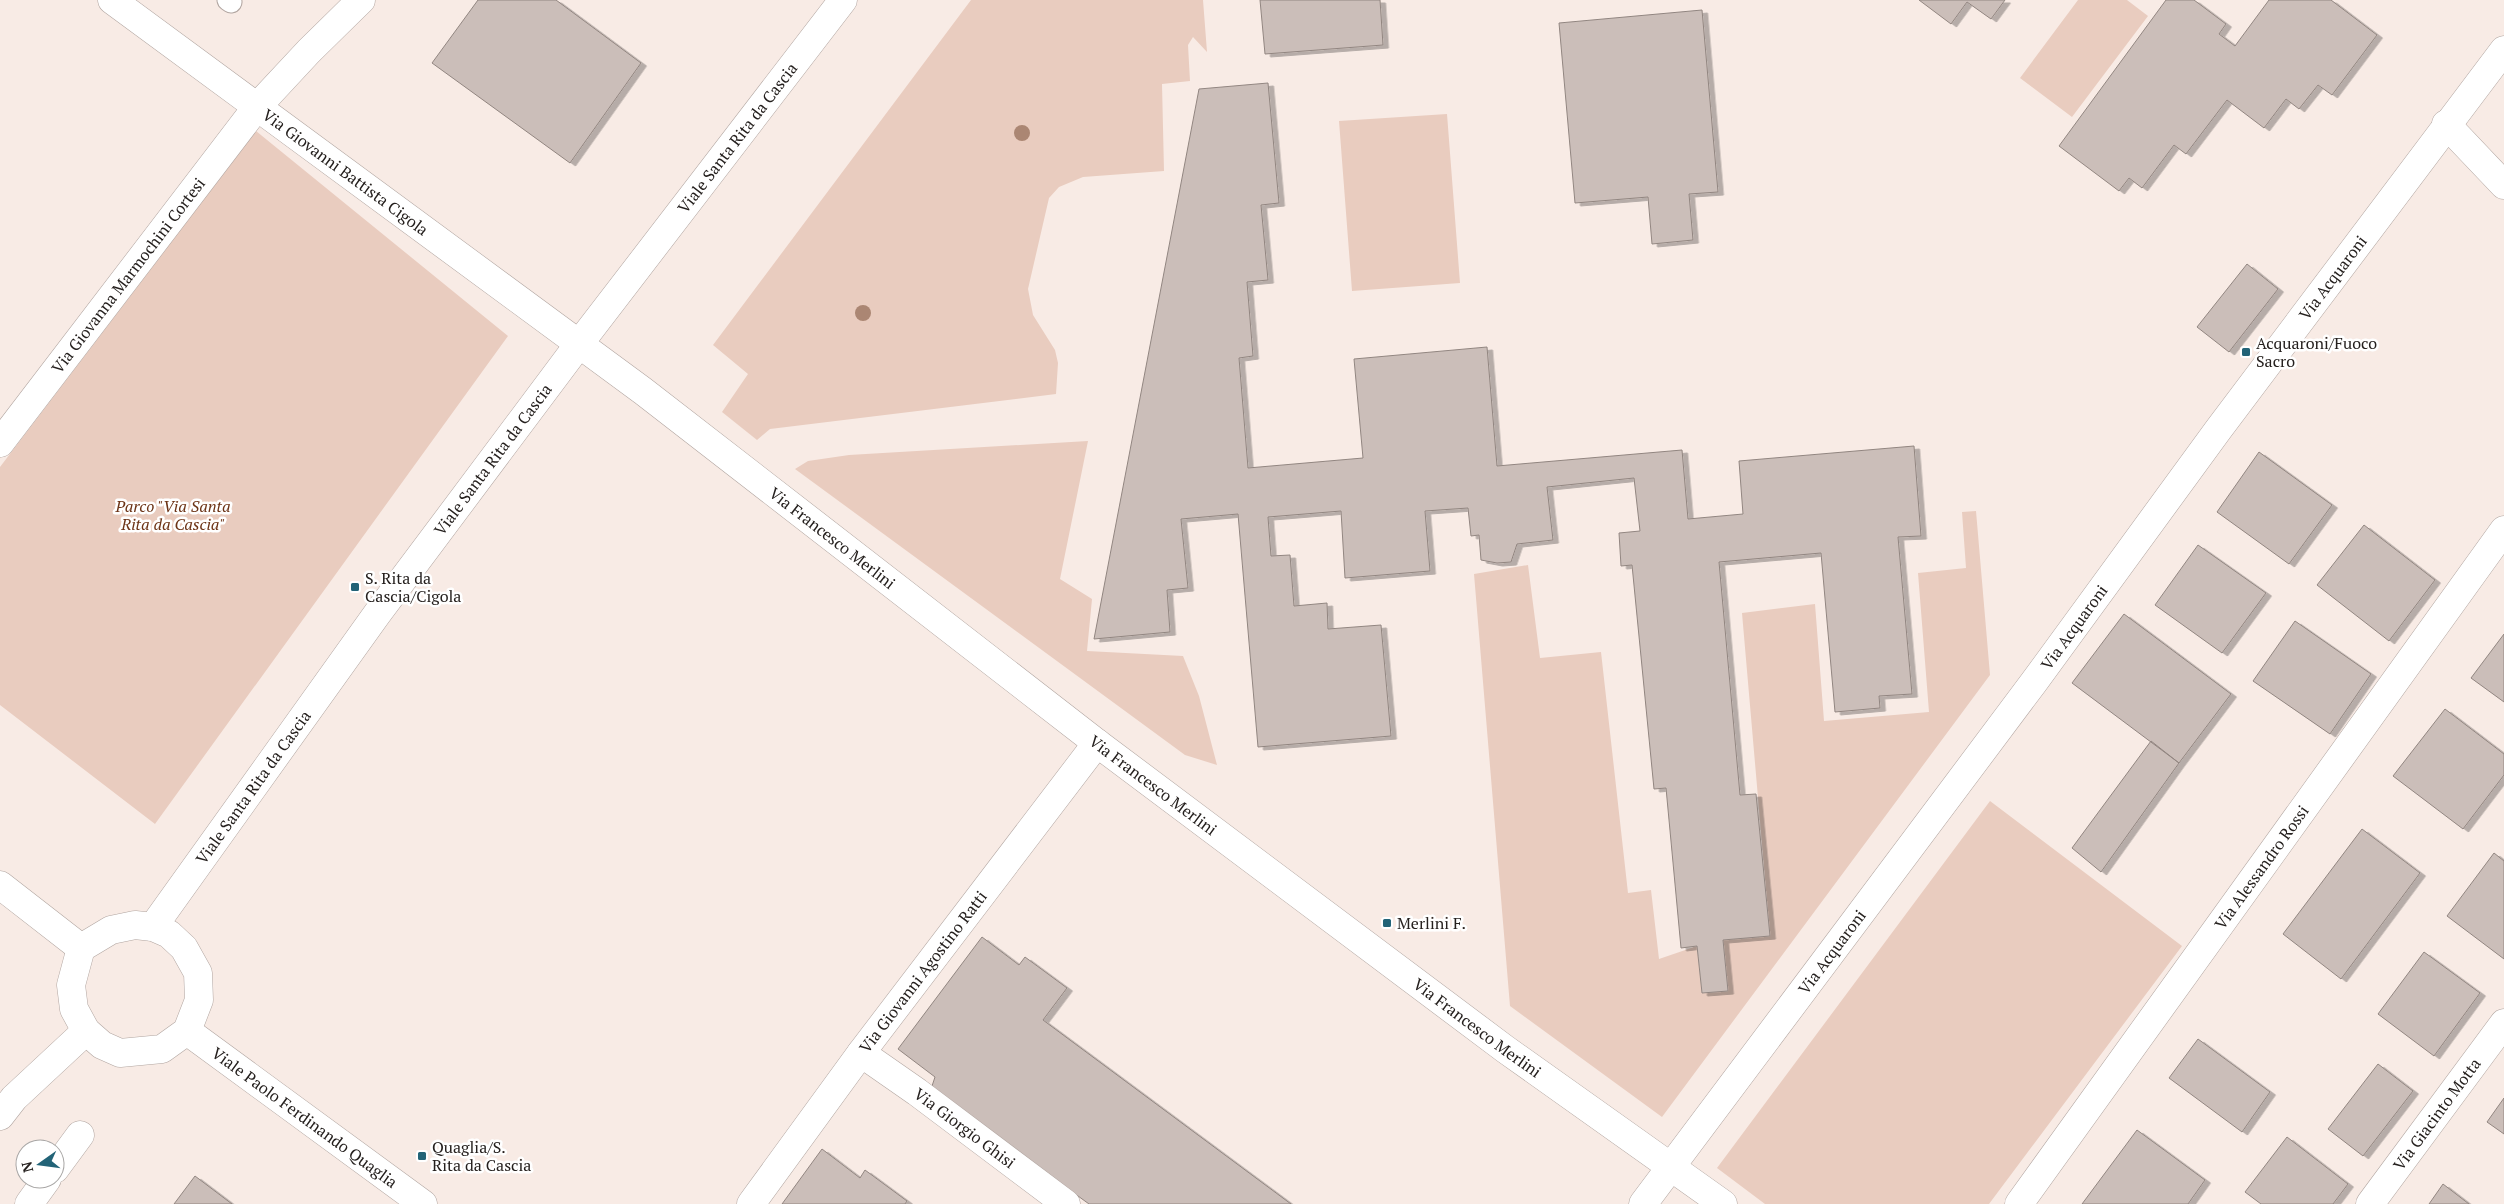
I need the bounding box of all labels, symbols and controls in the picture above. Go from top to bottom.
street label: Viale Santa Rita da Cascia [672,58,802,218]
street label: Via Giovanni Battista Cigola [258,104,433,240]
street label: Via Giovanna Marmochini Cortesi [46,173,210,378]
street label: Via Acquaroni [2294,231,2372,324]
place label: Acquaroni/Fuoco Sacro [2256,332,2377,372]
marker: Acquaroni/Fuoco Sacro [2240,346,2252,358]
street label: Viale Santa Rita da Cascia [429,379,557,540]
street label: Via Francesco Merlini [765,482,900,594]
park label: Parco "Via Santa Rita da Cascia" [114,495,231,535]
place label: S. Rita da Cascia/Cigola [365,567,461,607]
street label: Via Acquaroni [2035,580,2113,674]
marker: S. Rita da Cascia/Cigola [349,581,361,593]
street label: Viale Santa Rita da Cascia [191,706,316,868]
street label: Via Francesco Merlini [1085,730,1222,840]
street label: Via Alessandro Rossi [2209,801,2314,934]
street label: Via Giovanni Agostino Ratti [854,886,992,1057]
street label: Via Acquaroni [1793,905,1871,999]
place label: Merlini F. [1397,912,1466,934]
marker: Merlini F. [1381,917,1393,929]
street label: Via Francesco Merlini [1409,973,1546,1083]
street label: Viale Paolo Ferdinando Quaglia [207,1042,402,1193]
street label: Via Giacinto Motta [2388,1053,2486,1175]
street label: Via Giorgio Ghisi [910,1083,1020,1173]
place label: Quaglia/S. Rita da Cascia [432,1136,531,1176]
north arrow [15,1139,65,1189]
marker: Quaglia/S. Rita da Cascia [416,1150,428,1162]
text: N [16,1159,37,1175]

